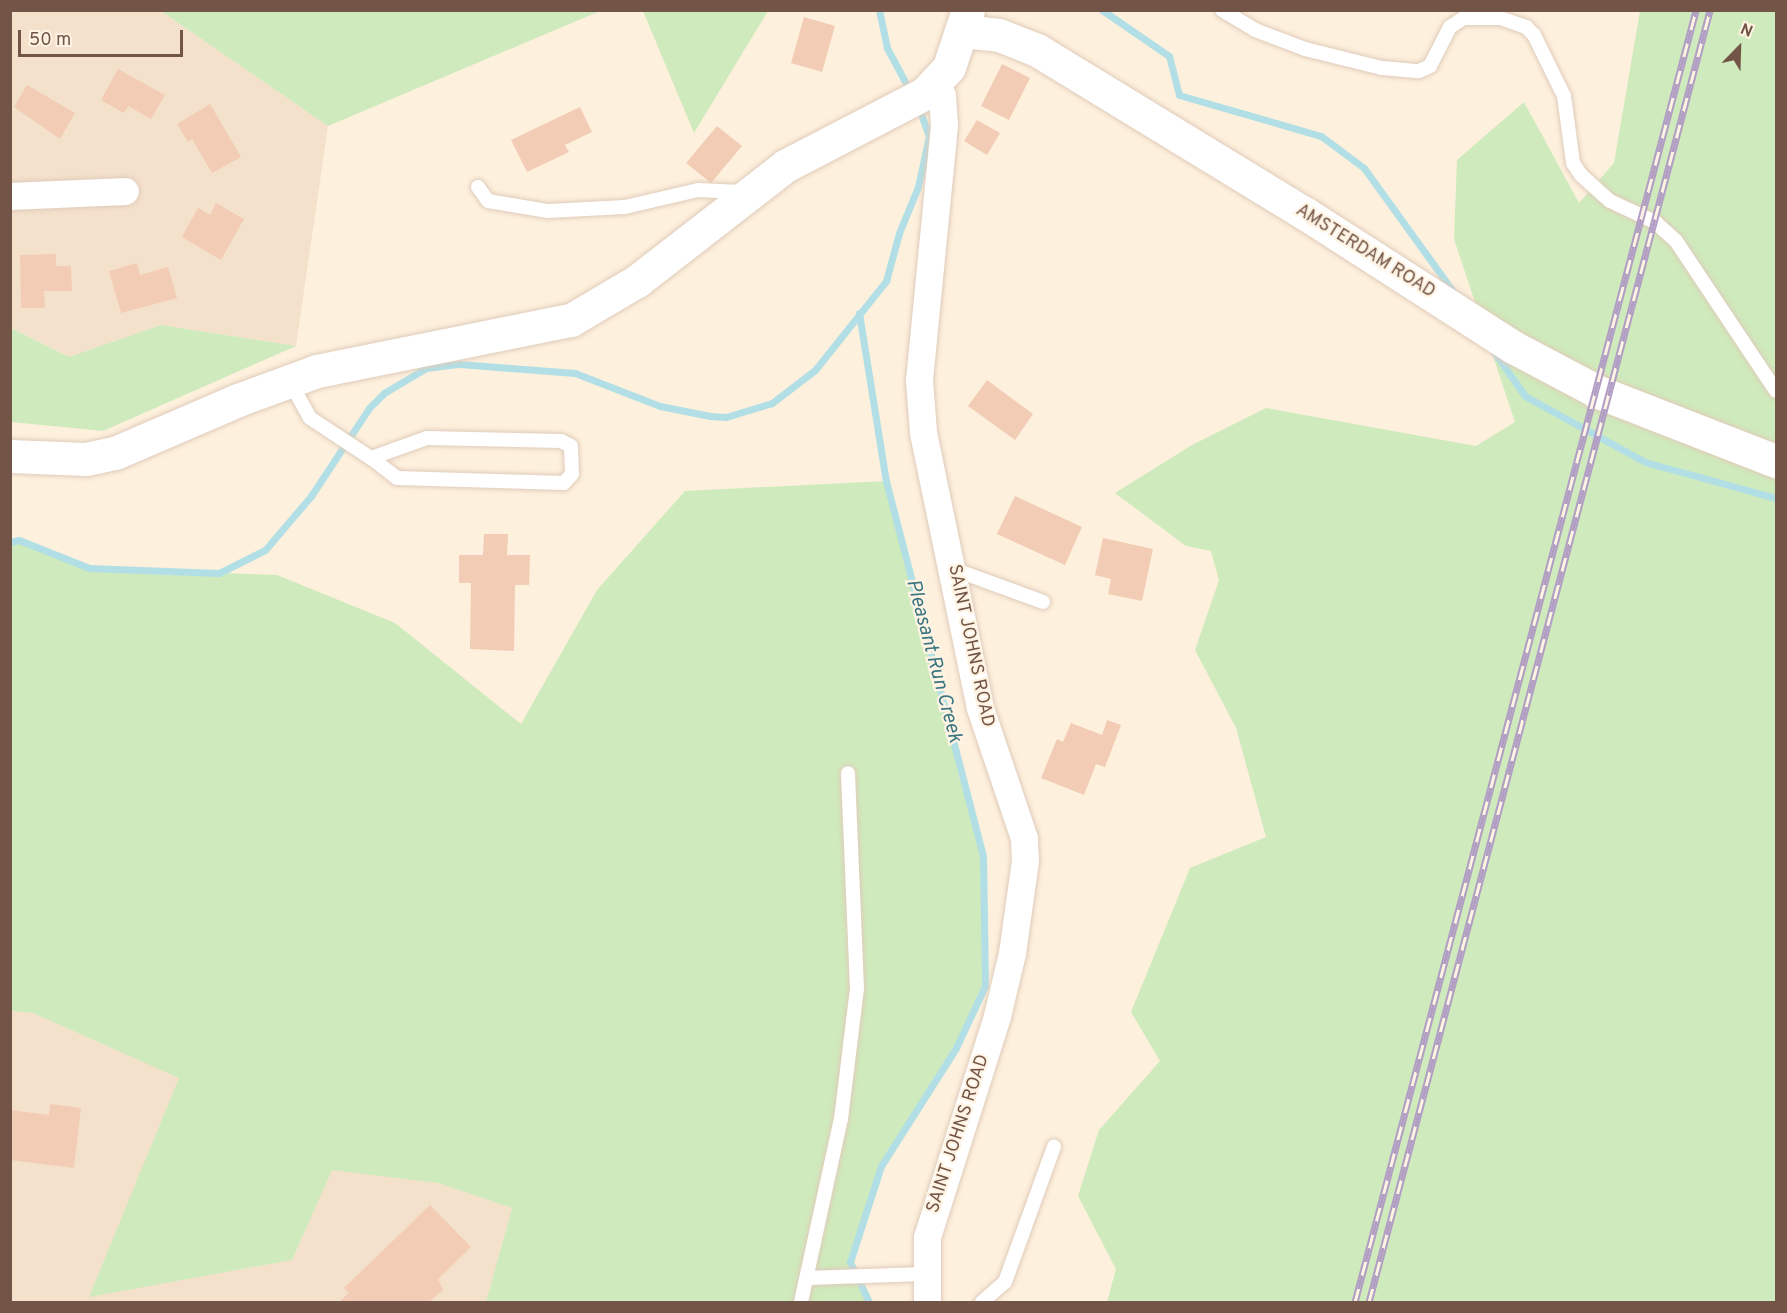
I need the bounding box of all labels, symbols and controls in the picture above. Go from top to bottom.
scale bar [21,18,186,56]
north arrow [1709,18,1769,78]
text: N [1737,20,1755,43]
text: 50 m [29,29,71,52]
street label: AMSTERDAM ROAD [1291,200,1439,304]
street label: SAINT JOHNS ROAD [942,563,998,729]
water label: Pleasant Run Creek [900,577,966,745]
street label: SAINT JOHNS ROAD [923,1052,995,1216]

